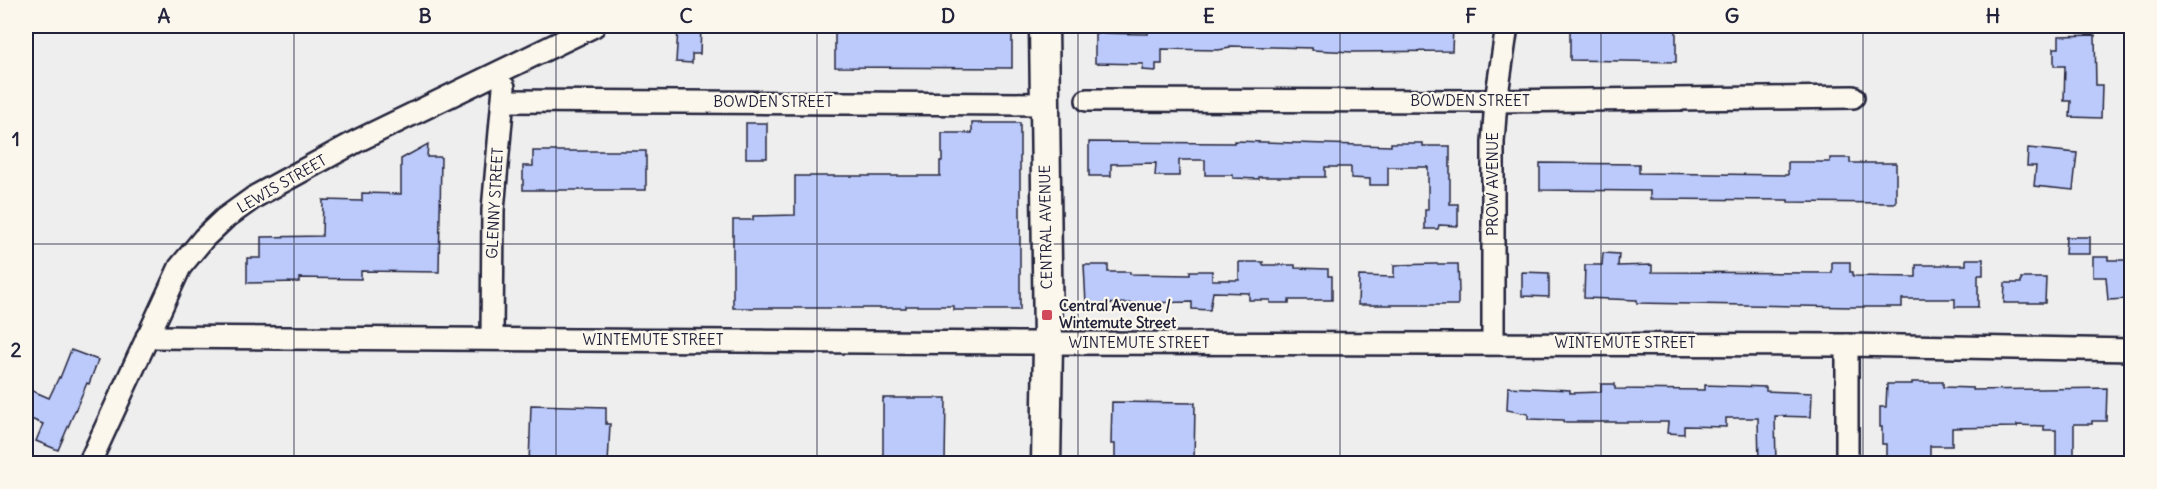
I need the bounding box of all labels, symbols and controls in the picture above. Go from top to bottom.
text: A [158,3,171,28]
text: B [418,3,432,28]
text: C [679,3,693,28]
text: D [941,3,955,28]
text: E [1203,3,1215,28]
text: F [1465,3,1477,28]
text: G [1725,3,1739,28]
text: H [1986,3,2000,28]
street label: BOWDEN STREET [1410,91,1530,110]
street label: BOWDEN STREET [713,92,833,111]
text: 1 [12,126,20,151]
street label: PROW AVENUE [1483,132,1502,236]
street label: GLENNY STREET [482,147,507,259]
street label: LEWIS STREET [234,150,330,217]
street label: CENTRAL AVENUE [1035,164,1056,289]
place label: Central Avenue / Wintemute Street [1059,296,1177,332]
marker: Central Avenue / Wintemute Street [1040,308,1054,322]
street label: WINTEMUTE STREET [583,330,724,349]
street label: WINTEMUTE STREET [1069,333,1210,352]
street label: WINTEMUTE STREET [1555,333,1696,352]
text: 2 [11,337,22,362]

